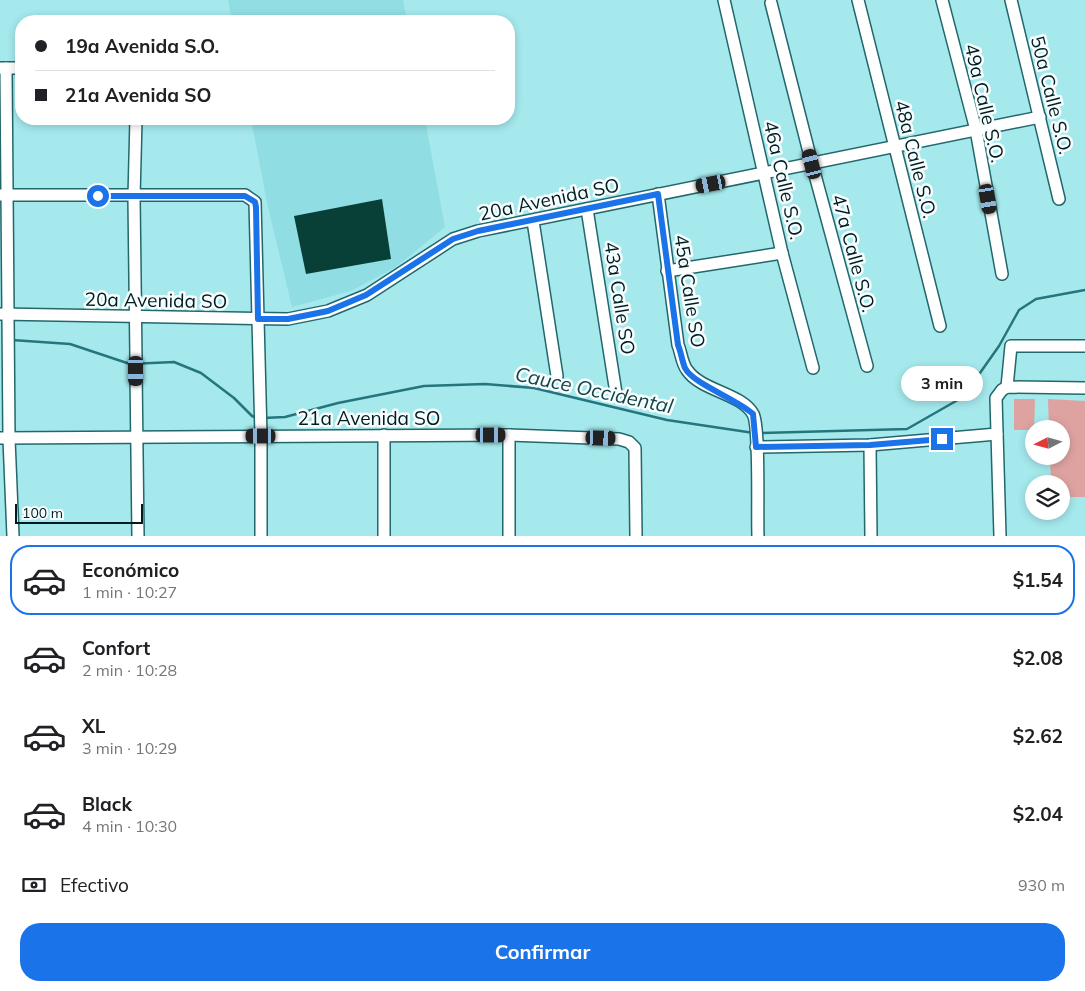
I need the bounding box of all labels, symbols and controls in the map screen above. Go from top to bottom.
street label: 50a Calle S.O. [1026,33,1078,157]
text: 19a Avenida S.O. [65,34,219,58]
street label: 49a Calle S.O. [960,41,1010,165]
text: 21a Avenida SO [65,83,211,107]
street label: 48a Calle S.O. [890,97,942,221]
street label: 46a Calle S.O. [759,118,809,242]
car [801,148,822,180]
street label: 20a Avenida SO [477,172,621,226]
car [694,174,727,194]
car [978,183,997,215]
route start [87,185,109,207]
street label: 47a Calle S.O. [827,191,881,315]
street label: 45a Calle SO [669,233,711,349]
street label: 43a Calle SO [599,240,641,356]
street label: 20a Avenida SO [84,287,228,313]
car [128,356,143,386]
water label: Cauce Occidental [513,361,676,419]
callout: 3 min [901,366,983,402]
text: 3 min [921,373,963,393]
street label: 21a Avenida SO [298,406,440,430]
north arrow [1025,420,1070,465]
map controls [1025,420,1070,520]
car [476,428,506,443]
route end [931,428,953,450]
car [246,429,276,444]
car [585,430,616,446]
button: layers [1025,475,1070,520]
scale bar [15,501,142,524]
text: 100 m [22,504,63,522]
icon: car [22,558,67,603]
text: Económico [82,558,179,582]
text: $1.54 [1013,568,1063,592]
text: 1 min · 10:27 [82,582,177,602]
icon: car [22,636,67,681]
text: Confort [82,636,150,660]
text: $2.08 [1013,646,1063,670]
text: 2 min · 10:28 [82,660,177,680]
icon: car [22,714,67,759]
text: XL [82,714,105,738]
text: $2.62 [1013,724,1063,748]
text: 3 min · 10:29 [82,738,177,758]
icon: car [22,792,67,837]
text: Black [82,792,132,816]
text: $2.04 [1013,802,1063,826]
text: 4 min · 10:30 [82,816,177,836]
icon: cash [20,871,48,899]
text: Efectivo [60,873,129,897]
text: 930 m [1018,875,1065,895]
button: Confirmar [20,923,1065,981]

